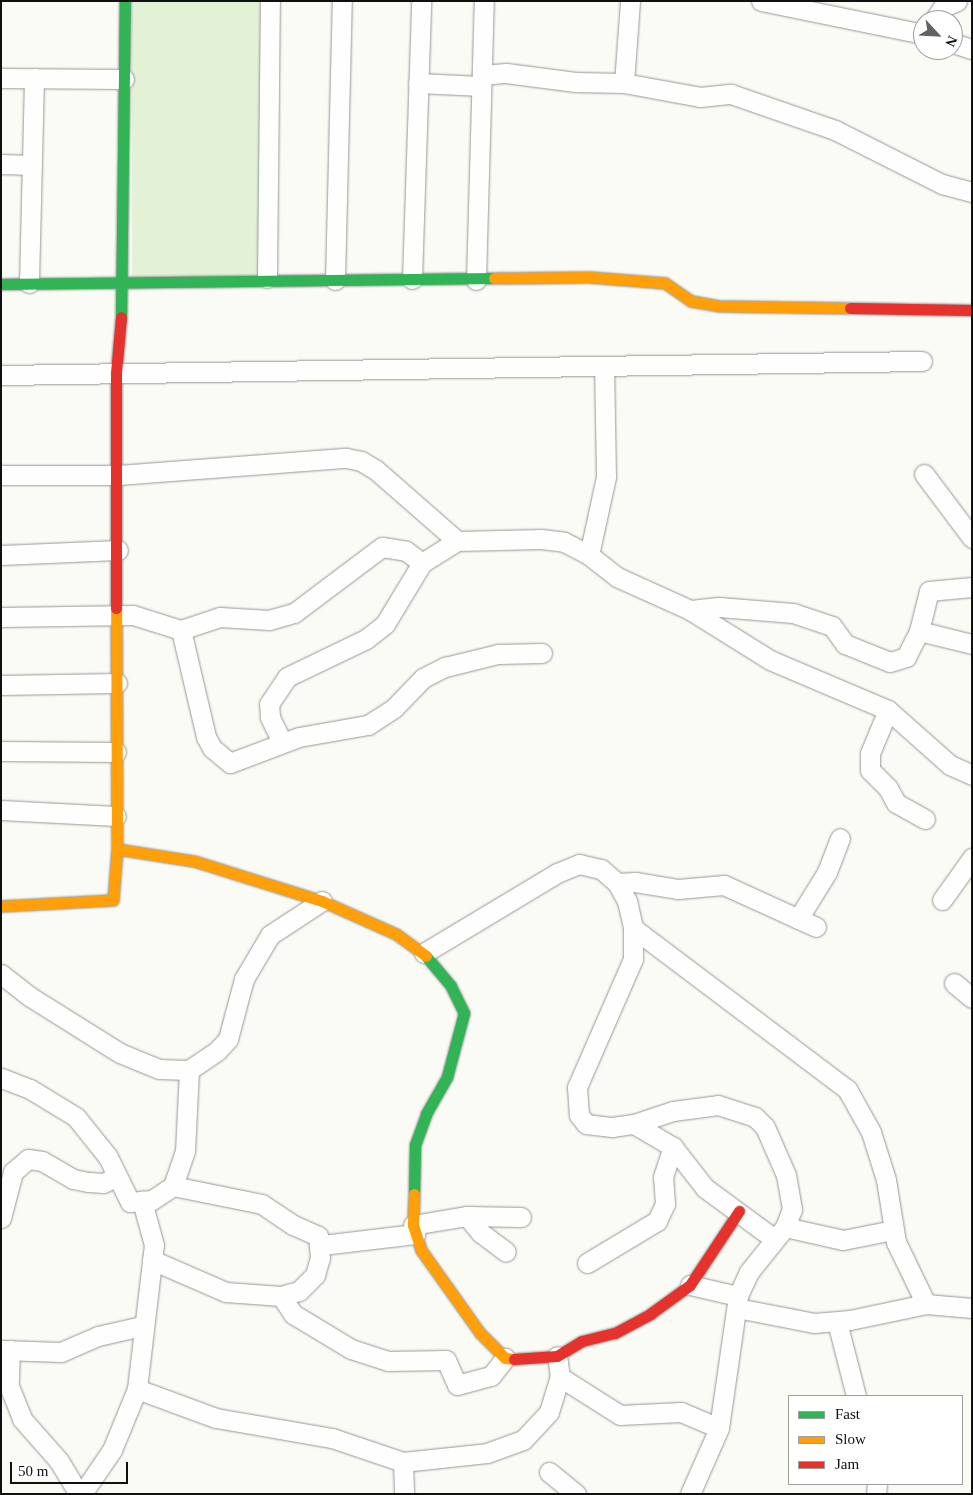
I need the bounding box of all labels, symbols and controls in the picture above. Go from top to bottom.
north arrow [913,10,963,60]
text: N [942,33,960,49]
legend [788,1395,963,1485]
text: Fast [835,1406,860,1422]
text: Slow [835,1431,866,1447]
scale bar [12,1452,130,1484]
text: Jam [835,1456,859,1472]
text: 50 m [18,1463,48,1479]

